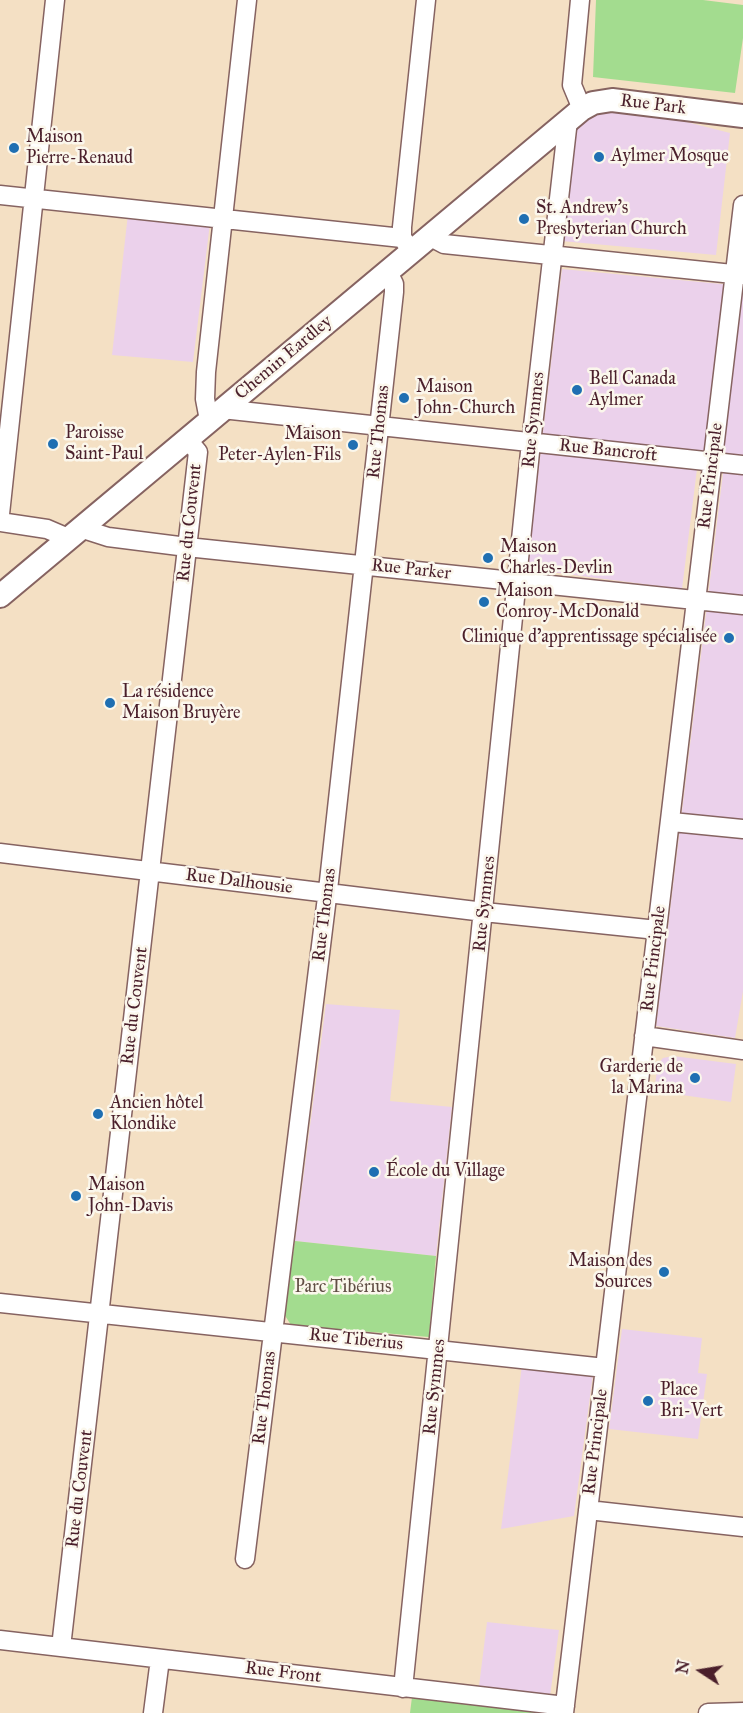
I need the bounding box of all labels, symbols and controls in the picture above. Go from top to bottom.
street label: Rue Park [619,90,687,120]
place label: Maison Pierre-Renaud [26,127,133,170]
marker: Maison Pierre-Renaud [7,141,21,155]
place label: Aylmer Mosque [611,146,729,168]
marker: Aylmer Mosque [592,150,606,164]
place label: St. Andrew's Presbyterian Church [536,198,687,240]
marker: St. Andrew's Presbyterian Church [517,212,531,226]
street label: Chemin Eardley [231,311,337,405]
place label: Bell Canada Aylmer [589,369,676,412]
street label: Rue Symmes [518,371,550,469]
place label: Maison John-Church [416,377,515,420]
marker: Bell Canada Aylmer [570,383,584,397]
street label: Rue Thomas [363,384,395,480]
marker: Maison John-Church [397,391,411,405]
street label: Rue Principale [694,422,728,530]
place label: Paroisse Saint-Paul [65,423,143,466]
place label: Maison Peter-Aylen-Fils [218,424,341,466]
street label: Rue Bancroft [558,435,658,467]
marker: Paroisse Saint-Paul [46,437,60,451]
marker: Maison Peter-Aylen-Fils [346,438,360,452]
street label: Rue du Couvent [173,463,207,583]
place label: Maison Charles-Devlin [500,537,613,580]
marker: Maison Charles-Devlin [481,551,495,565]
street label: Rue Parker [370,555,452,585]
place label: Maison Conroy-McDonald [496,581,639,624]
marker: Maison Conroy-McDonald [477,595,491,609]
place label: Clinique d'apprentissage spécialisée [462,627,717,649]
marker: Clinique d'apprentissage spécialisée [722,631,736,645]
place label: La résidence Maison Bruyère [122,682,241,724]
marker: La résidence Maison Bruyère [103,696,117,710]
street label: Rue Symmes [469,855,501,953]
street label: Rue Dalhousie [184,865,294,899]
street label: Rue Thomas [309,867,341,963]
street label: Rue Principale [637,905,671,1013]
street label: Rue du Couvent [117,946,153,1066]
place label: Garderie de la Marina [600,1057,683,1100]
marker: Garderie de la Marina [688,1071,702,1085]
place label: Ancien hôtel Klondike [110,1093,203,1136]
marker: Ancien hôtel Klondike [91,1107,105,1121]
place label: École du Village [386,1161,505,1183]
marker: École du Village [367,1165,381,1179]
place label: Maison John-Davis [88,1175,173,1218]
marker: Maison John-Davis [69,1189,83,1203]
place label: Maison des Sources [568,1251,652,1294]
marker: Maison des Sources [657,1265,671,1279]
park label: Parc Tibérius [295,1277,391,1299]
street label: Rue Tiberius [308,1324,404,1356]
street label: Rue Symmes [419,1338,451,1436]
street label: Rue Thomas [249,1350,281,1446]
place label: Place Bri-Vert [660,1380,723,1422]
street label: Rue Principale [579,1388,613,1496]
marker: Place Bri-Vert [641,1394,655,1408]
street label: Rue du Couvent [62,1429,98,1549]
north arrow [671,1641,731,1701]
street label: Rue Front [244,1658,322,1688]
text: N [672,1659,694,1676]

